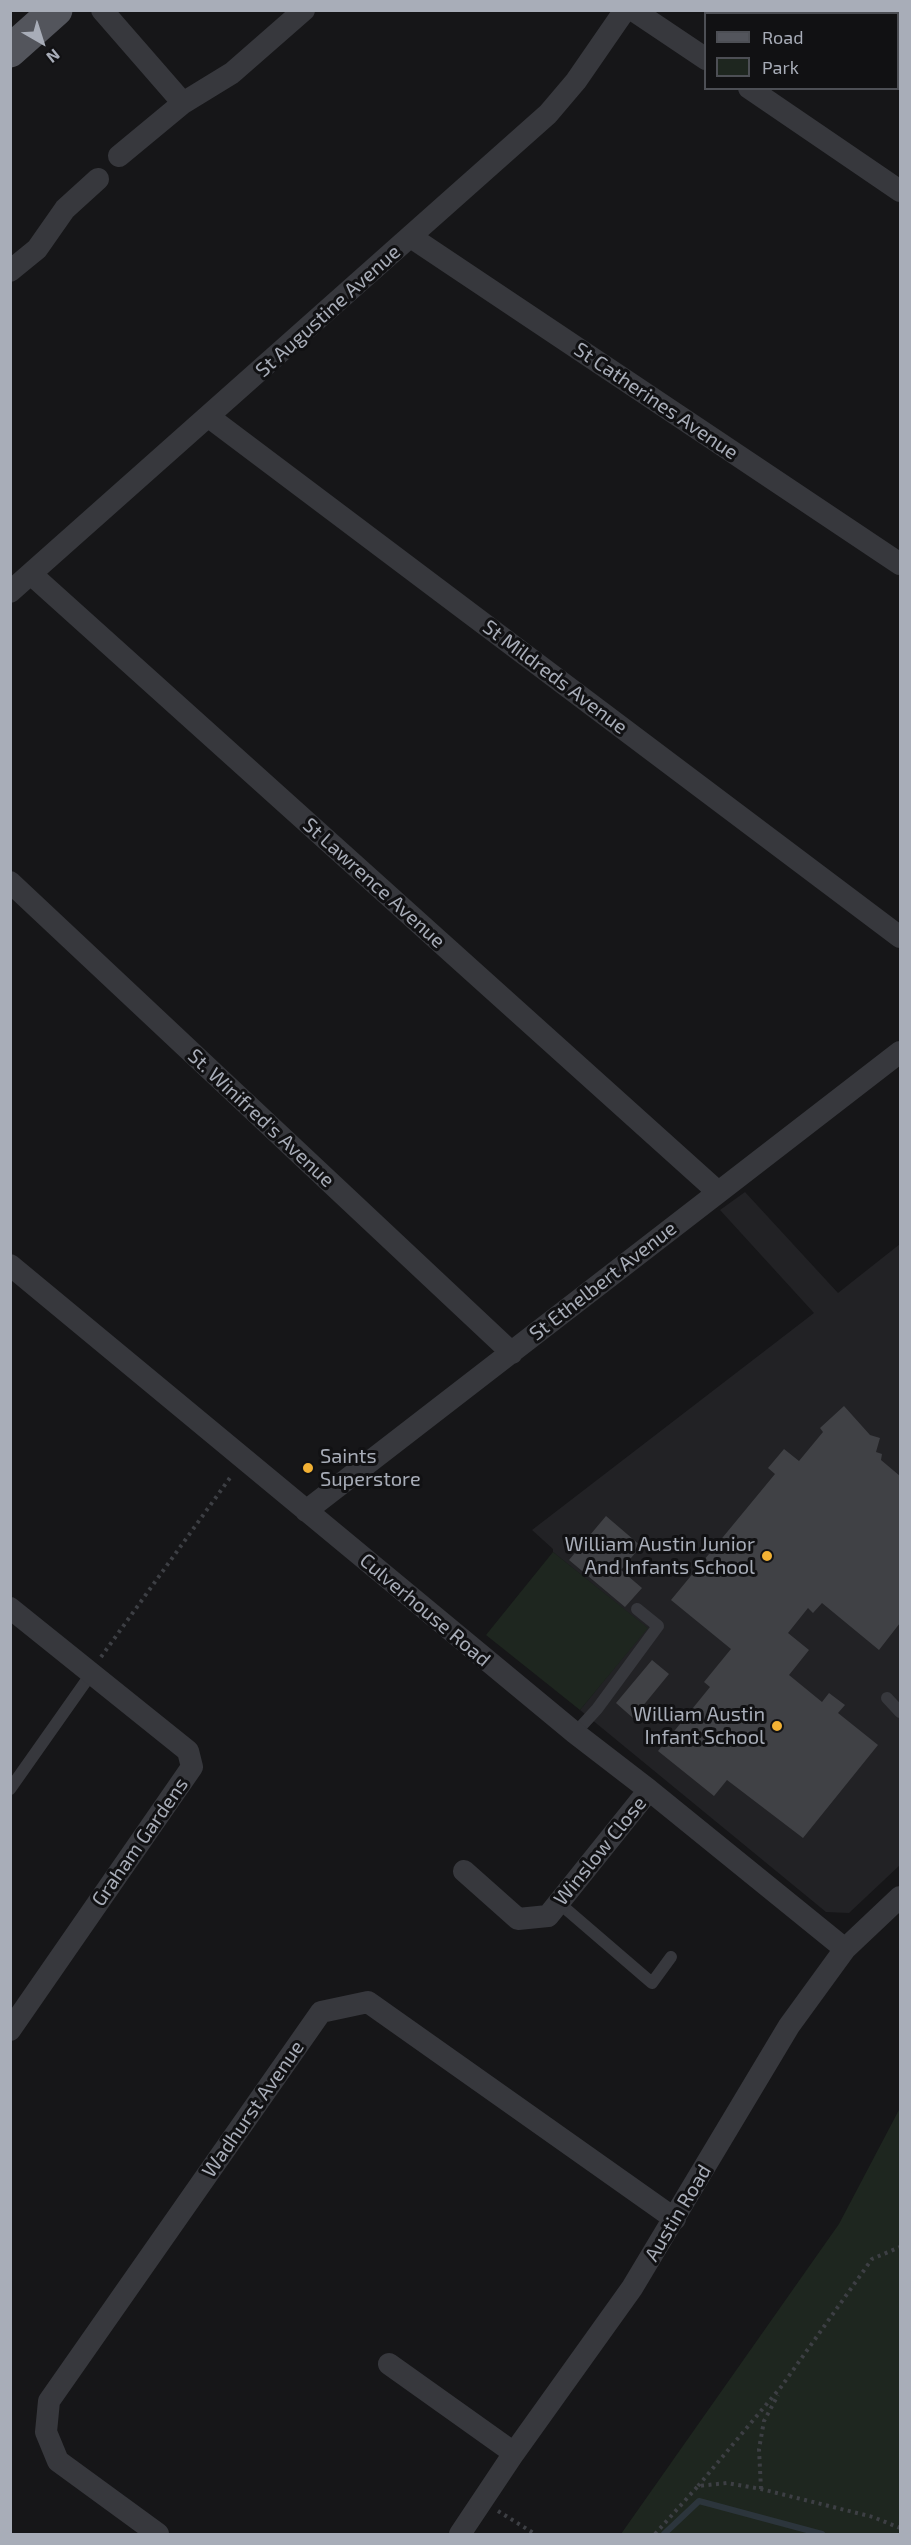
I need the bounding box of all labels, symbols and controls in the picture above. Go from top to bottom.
north arrow [12,12,72,72]
legend [704,12,899,90]
text: Road [762,26,803,48]
text: N [43,45,64,67]
text: Park [762,56,799,78]
street label: St Augustine Avenue [251,240,405,382]
street label: St Catherines Avenue [569,337,743,465]
street label: St Mildreds Avenue [478,615,632,739]
street label: St Lawrence Avenue [298,813,450,953]
street label: St. Winifred's Avenue [183,1044,339,1192]
street label: St Ethelbert Avenue [525,1216,681,1346]
place label: Saints Superstore [320,1444,421,1491]
marker: Saints Superstore [301,1461,315,1475]
place label: William Austin Junior And Infants School [564,1532,755,1579]
street label: Culverhouse Road [355,1548,495,1672]
marker: William Austin Junior And Infants School [760,1549,774,1563]
place label: William Austin Infant School [633,1702,765,1749]
marker: William Austin Infant School [770,1719,784,1733]
street label: Graham Gardens [87,1773,193,1911]
street label: Winslow Close [549,1792,651,1910]
street label: Wadhurst Avenue [197,2036,309,2182]
street label: Austin Road [640,2160,716,2266]

